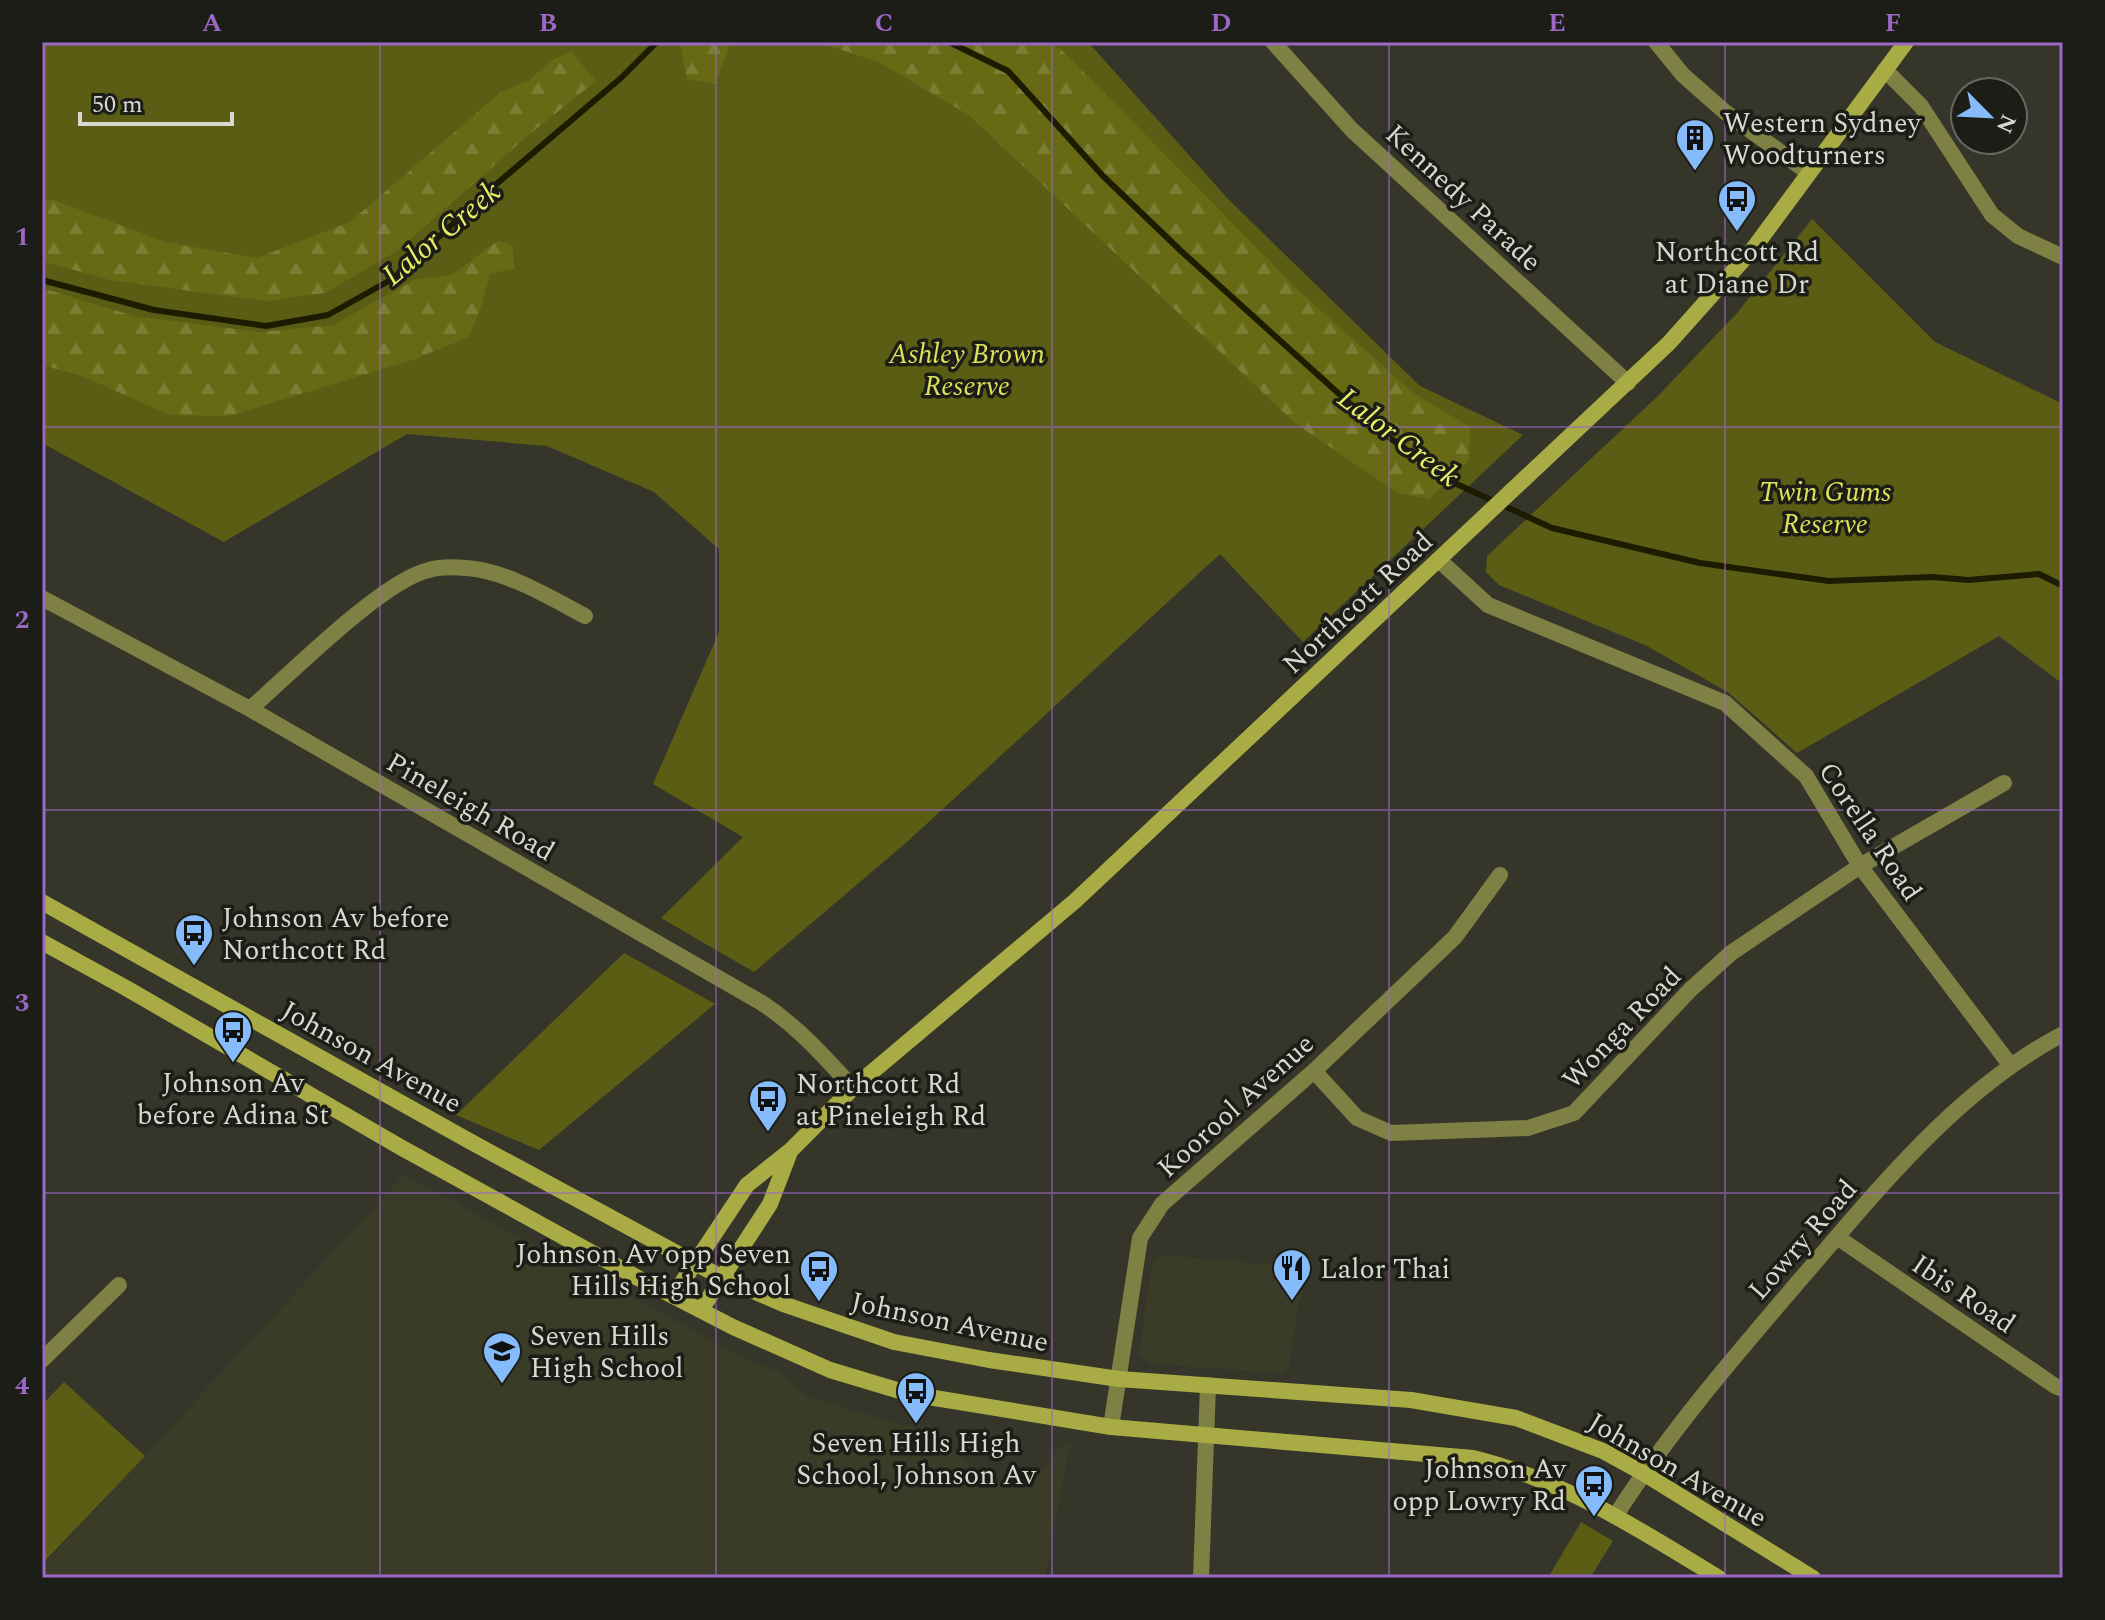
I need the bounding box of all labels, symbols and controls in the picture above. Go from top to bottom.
text: A [202,3,222,43]
text: B [539,3,557,43]
text: C [875,3,893,43]
text: D [1211,3,1231,43]
text: E [1548,3,1566,43]
text: F [1885,3,1901,43]
scale bar [80,76,232,126]
north arrow [1949,76,2029,156]
text: 50 m [92,87,143,123]
place label: Western Sydney Woodturners [1723,102,1923,177]
text: N [1987,109,2025,138]
street label: Kennedy Parade [1375,114,1551,282]
building icon: Western Sydney Woodturners [1674,117,1716,172]
water label: Lalor Creek [372,170,511,297]
bus stop icon: Northcott Rd at Diane Dr [1716,178,1758,233]
text: 1 [15,217,29,257]
place label: Northcott Rd at Diane Dr [1655,231,1819,306]
park label: Ashley Brown Reserve [888,333,1045,408]
water label: Lalor Creek [1327,376,1470,499]
park label: Twin Gums Reserve [1759,471,1891,546]
street label: Northcott Road [1273,521,1443,685]
text: 2 [15,600,29,640]
street label: Pineleigh Road [378,742,563,873]
street label: Corella Road [1807,753,1932,910]
place label: Johnson Av before Northcott Rd [222,897,450,972]
bus stop icon: Johnson Av before Northcott Rd [173,912,215,967]
street label: Wonga Road [1552,957,1692,1099]
text: 3 [15,983,29,1023]
street label: Johnson Avenue [273,990,470,1125]
bus stop icon: Johnson Av before Adina St [212,1009,254,1064]
street label: Koorool Avenue [1148,1024,1324,1189]
place label: Johnson Av before Adina St [137,1062,329,1137]
place label: Northcott Rd at Pineleigh Rd [796,1063,986,1138]
bus stop icon: Northcott Rd at Pineleigh Rd [747,1078,789,1133]
street label: Lowry Road [1738,1170,1868,1310]
place label: Johnson Av opp Seven Hills High School [516,1233,791,1308]
street label: Ibis Road [1902,1244,2024,1345]
restaurant icon: Lalor Thai [1271,1247,1313,1302]
bus stop icon: Johnson Av opp Seven Hills High School [798,1248,840,1303]
place label: Lalor Thai [1320,1248,1450,1291]
street label: Johnson Avenue [847,1281,1052,1364]
place label: Seven Hills High School [530,1315,684,1390]
school or university icon: Seven Hills High School [481,1330,523,1385]
text: 4 [15,1366,30,1406]
bus stop icon: Seven Hills High School, Johnson Av [895,1370,937,1425]
street label: Johnson Avenue [1579,1401,1775,1539]
place label: Seven Hills High School, Johnson Av [796,1422,1037,1497]
place label: Johnson Av opp Lowry Rd [1393,1448,1568,1523]
bus stop icon: Johnson Av opp Lowry Rd [1573,1463,1615,1518]

